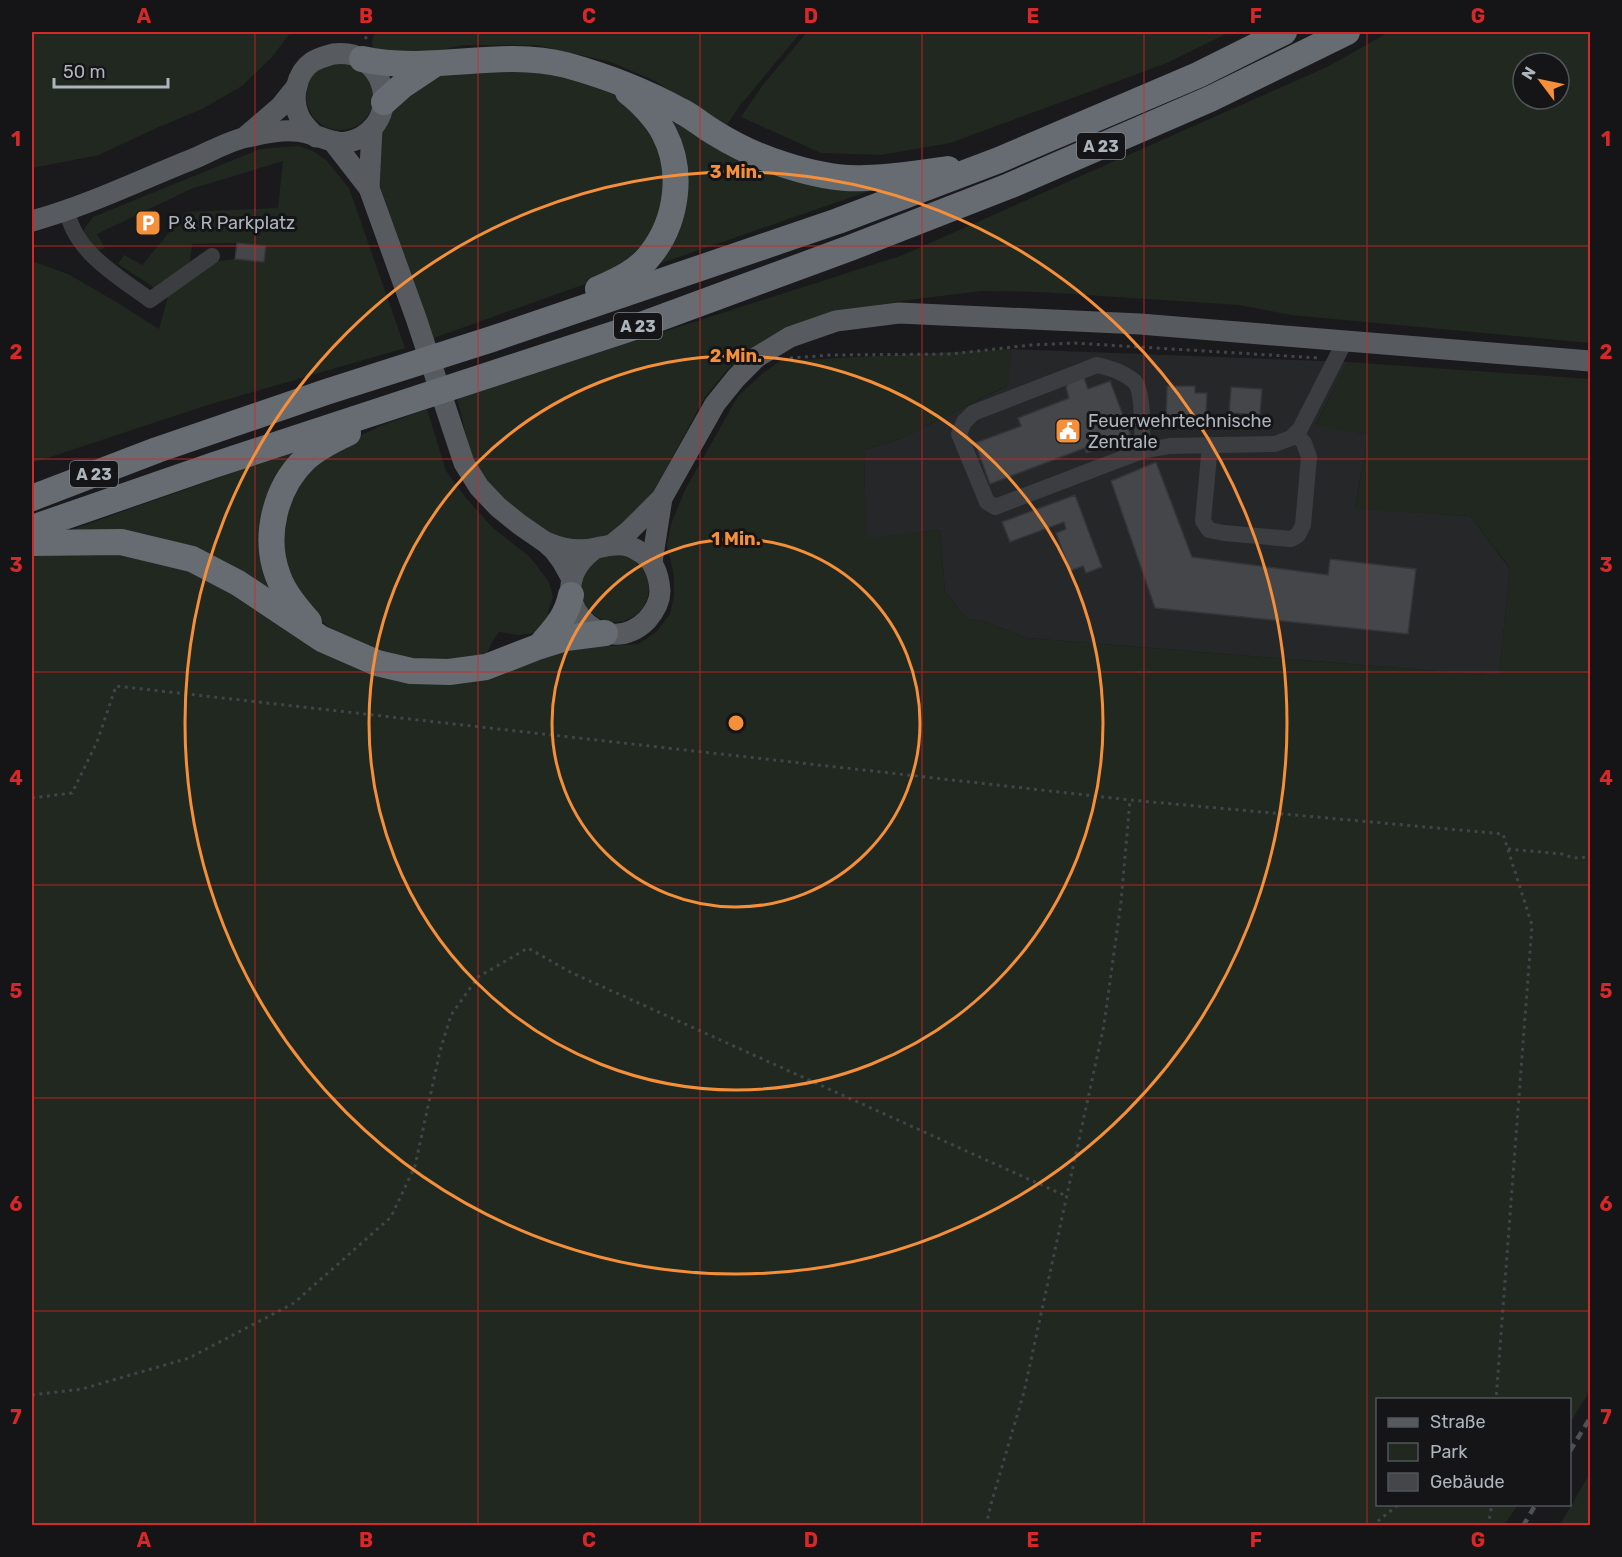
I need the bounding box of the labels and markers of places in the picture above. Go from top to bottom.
parking icon: P & R Parkplatz [133,208,163,238]
place label: P & R Parkplatz [168,212,295,234]
place label: Feuerwehrtechnische Zentrale [1088,410,1272,453]
public building icon: Feuerwehrtechnische Zentrale [1053,416,1083,446]
centre of rings [726,713,746,733]

